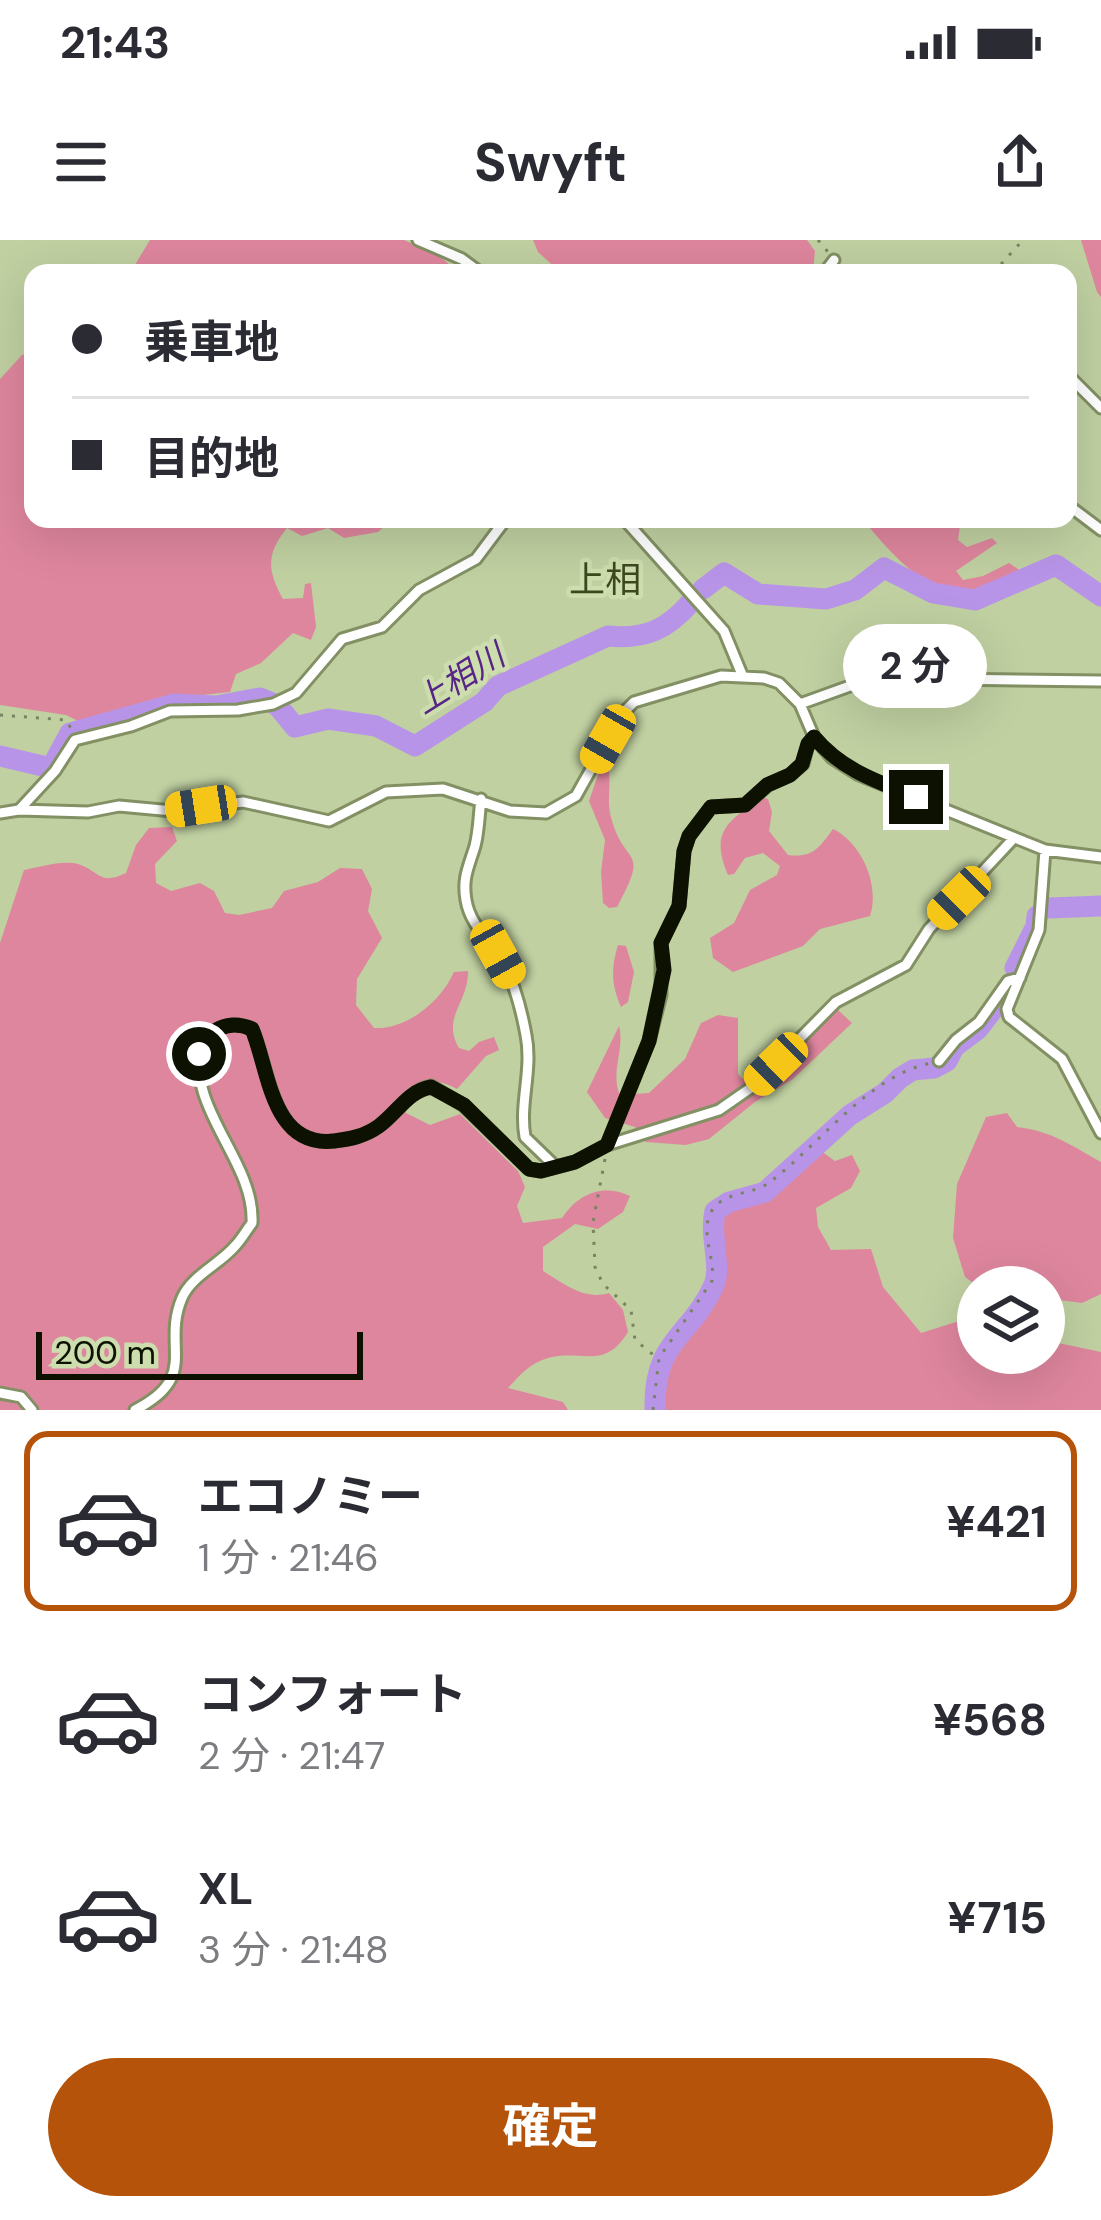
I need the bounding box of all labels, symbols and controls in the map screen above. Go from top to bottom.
text: 21:43 [60,13,170,72]
text: Swyft [474,127,627,198]
icon: menu [48,129,114,195]
icon: share [987,129,1053,195]
text: 乗車地 [144,313,279,372]
text: 目的地 [144,429,279,488]
district label: 上相 [569,556,641,603]
callout: 2 分 [844,623,988,707]
water label: 上相川 [406,632,515,723]
text: 2 分 [880,640,950,691]
car [574,699,642,779]
route end [889,770,943,824]
car [163,783,239,829]
car [921,860,997,936]
car [465,914,531,994]
car [738,1026,814,1102]
route start [172,1027,226,1081]
map controls [957,1266,1065,1374]
button: layers [957,1266,1065,1374]
scale bar [36,1326,363,1379]
text: 200 m [54,1331,156,1374]
icon: car [54,1467,162,1575]
text: エコノミー [198,1467,423,1526]
text: ¥421 [946,1492,1047,1551]
text: 1 分 · 21:46 [198,1532,379,1583]
icon: car [54,1665,162,1773]
text: コンフォート [198,1665,467,1724]
text: ¥568 [933,1690,1047,1749]
text: 2 分 · 21:47 [198,1730,385,1781]
text: XL [198,1859,253,1918]
icon: car [54,1863,162,1971]
text: ¥715 [947,1888,1047,1947]
text: 3 分 · 21:48 [198,1924,389,1975]
button: 確定 [48,2058,1053,2196]

